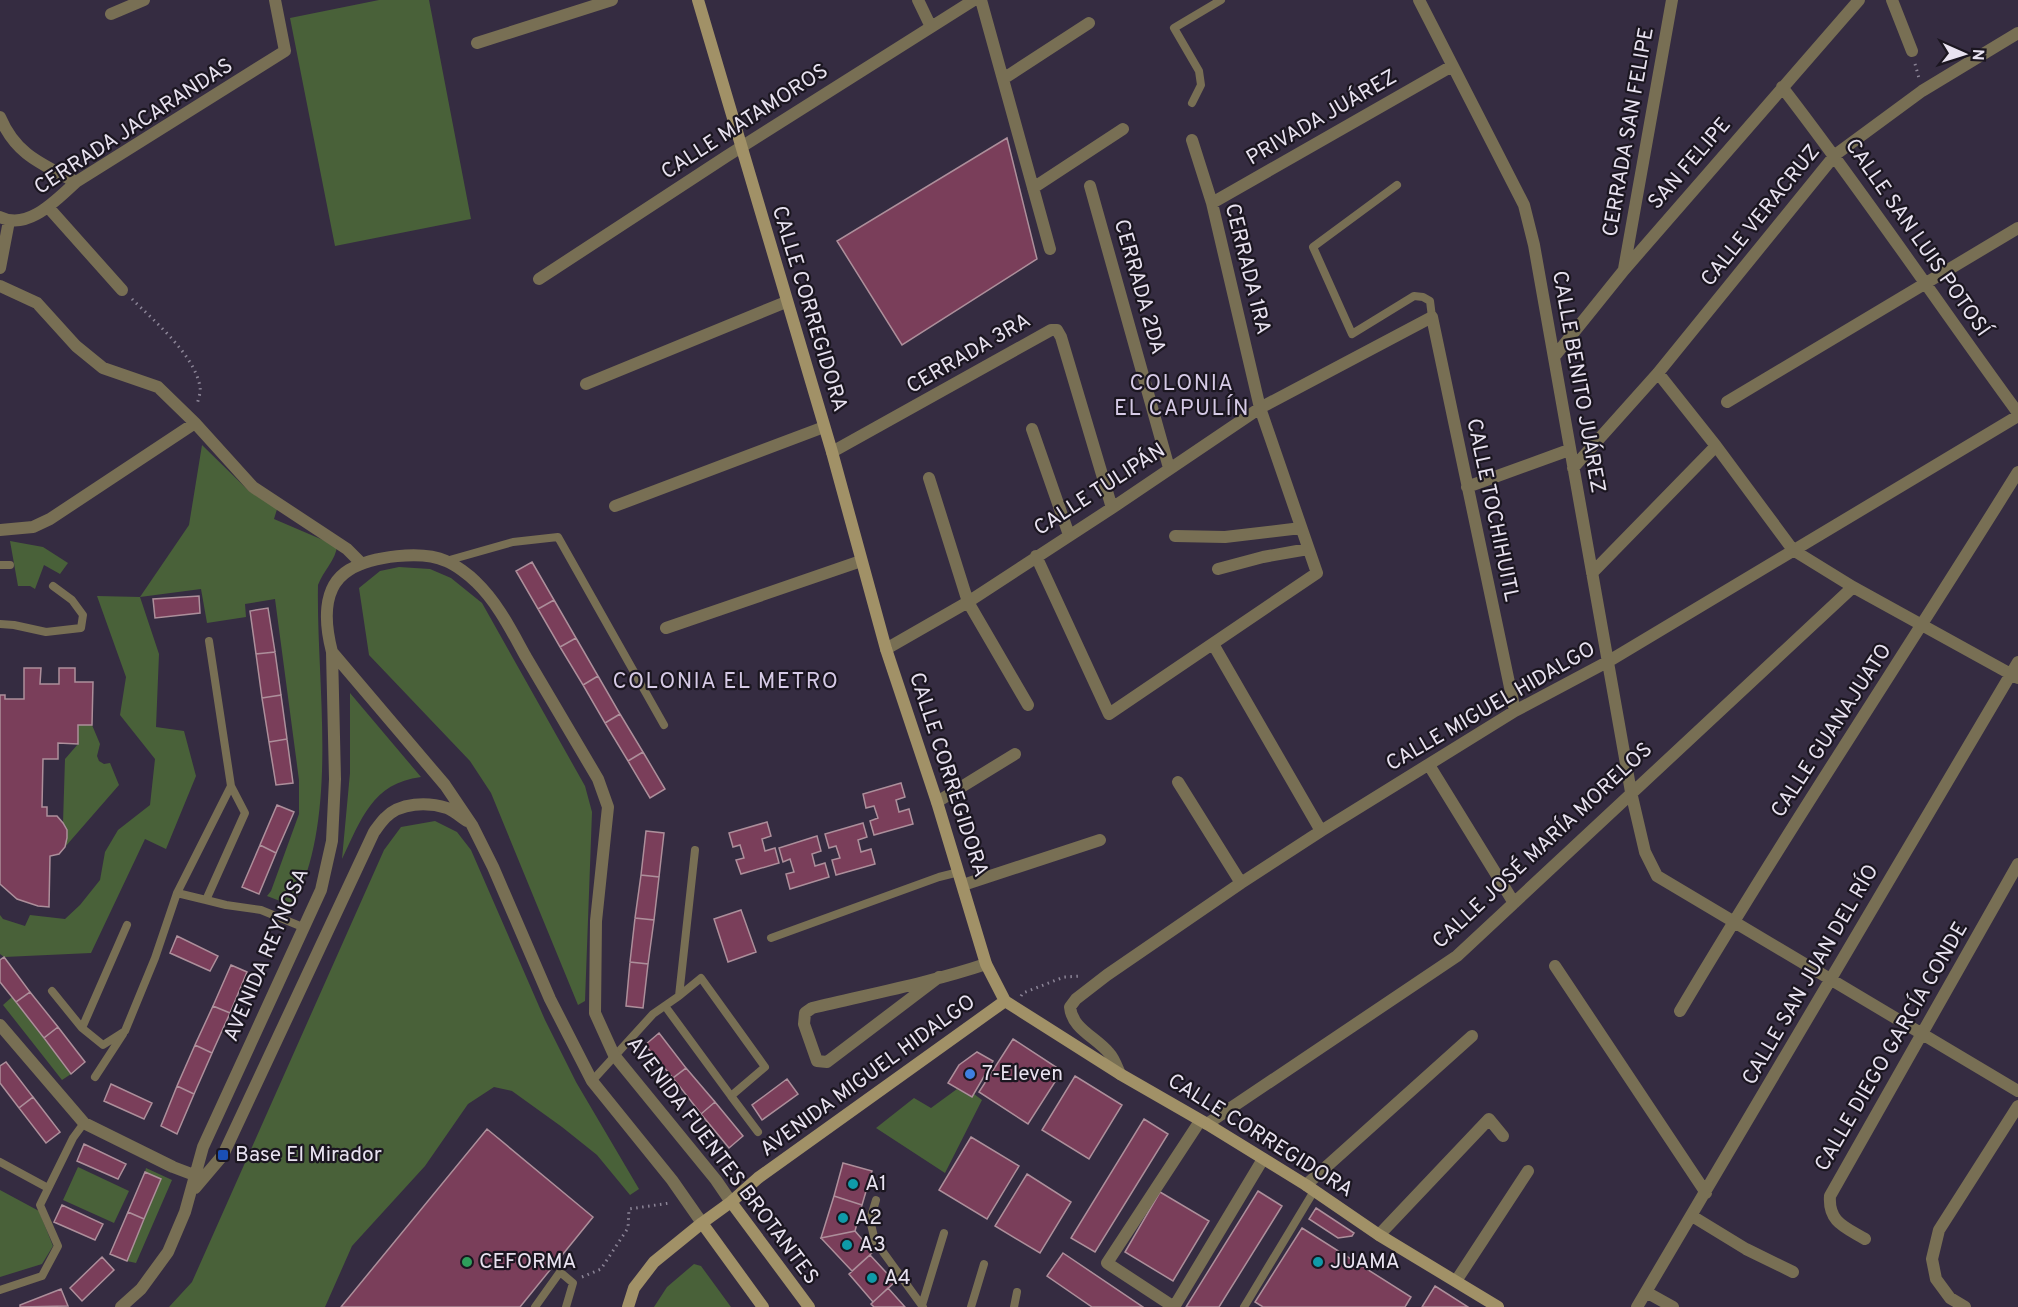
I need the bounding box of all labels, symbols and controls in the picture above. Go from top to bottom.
north arrow [1934,24,1994,84]
street label: CERRADA SAN FELIPE [1597,25,1661,239]
text: N [1967,48,1987,61]
street label: CERRADA JACARANDAS [29,53,239,201]
street label: CALLE MATAMOROS [656,58,834,186]
street label: PRIVADA JUÁREZ [1241,63,1402,172]
street label: SAN FELIPE [1643,112,1737,216]
street label: CALLE SAN LUIS POTOSÍ [1838,133,1998,344]
street label: CALLE VERACRUZ [1695,140,1827,292]
street label: CERRADA 1RA [1218,201,1276,337]
street label: CALLE CORREGIDORA [765,203,853,415]
street label: CERRADA 2DA [1107,216,1171,358]
street label: CALLE BENITO JUÁREZ [1545,268,1612,495]
street label: CERRADA 3RA [902,308,1036,400]
district label: COLONIA EL CAPULÍN [1114,371,1250,423]
street label: CALLE TOCHIHUITL [1459,416,1525,604]
street label: CALLE TULIPÁN [1029,437,1171,543]
street label: CALLE MIGUEL HIDALGO [1382,636,1600,778]
street label: CALLE GUANAJUATO [1766,639,1898,823]
district label: COLONIA EL METRO [613,669,839,696]
street label: CALLE CORREGIDORA [902,669,994,881]
street label: CALLE JOSÉ MARÍA MORELOS [1427,736,1659,955]
street label: CALLE SAN JUAN DEL RÍO [1736,859,1885,1090]
street label: AVENIDA REYNOSA [218,864,316,1046]
street label: CALLE DIEGO GARCÍA CONDE [1809,917,1975,1177]
street label: AVENIDA MIGUEL HIDALGO [755,989,981,1163]
street label: AVENIDA FUENTES BROTANTES [620,1032,824,1290]
place label: 7-Eleven [982,1061,1063,1088]
marker: 7-Eleven [963,1067,977,1081]
street label: CALLE CORREGIDORA [1162,1068,1358,1204]
place label: Base El Mirador [235,1142,382,1169]
marker: Base El Mirador [216,1148,230,1162]
place label: A1 [865,1171,887,1198]
marker: A1 [846,1177,860,1191]
place label: A2 [855,1205,882,1232]
marker: A2 [836,1211,850,1225]
place label: A3 [859,1232,886,1259]
marker: A3 [840,1238,854,1252]
place label: CEFORMA [479,1249,577,1276]
place label: JUAMA [1330,1249,1400,1276]
marker: CEFORMA [460,1255,474,1269]
marker: JUAMA [1311,1255,1325,1269]
place label: A4 [884,1265,911,1292]
marker: A4 [865,1271,879,1285]

